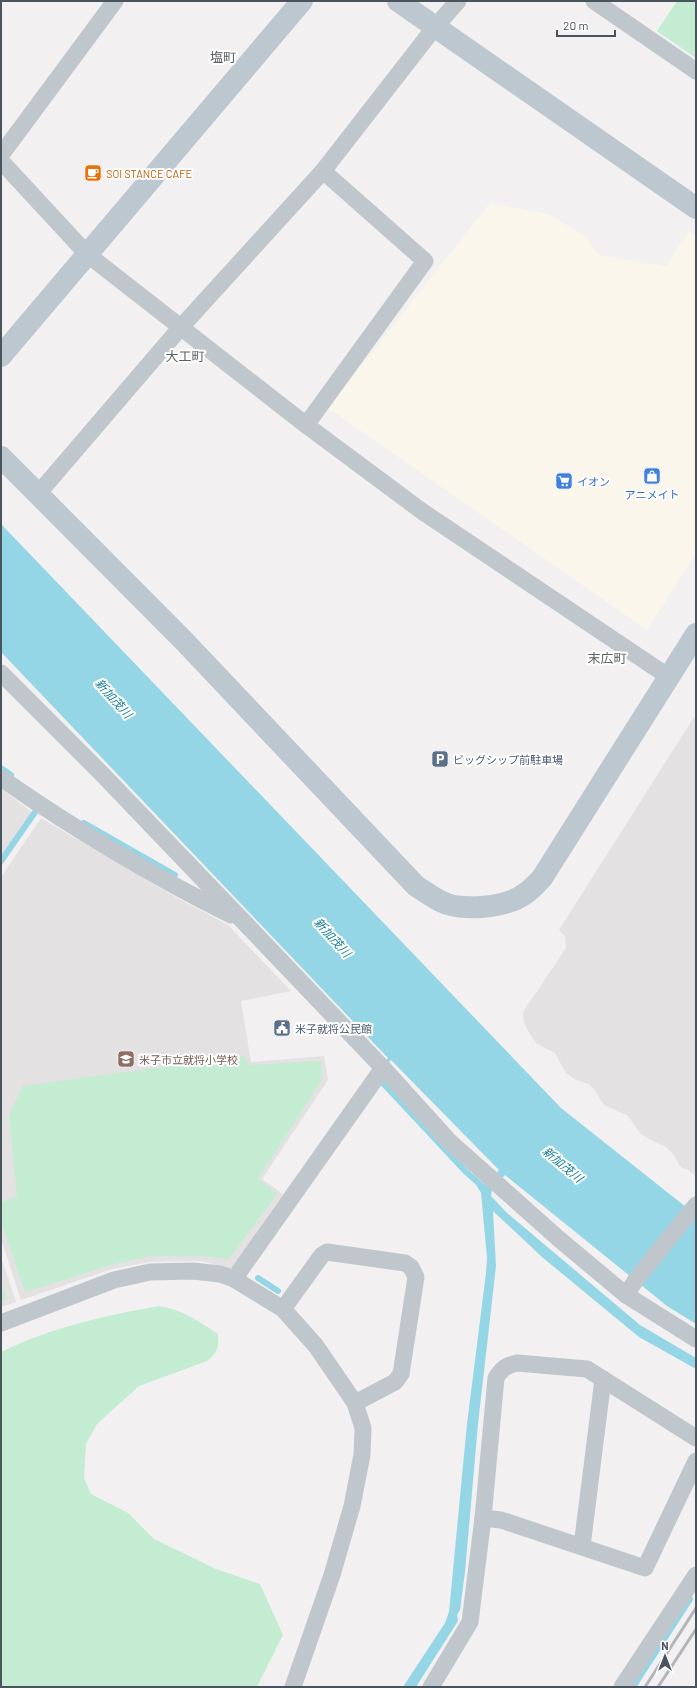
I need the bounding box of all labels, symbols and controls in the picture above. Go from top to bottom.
scale bar [557,12,615,38]
text: 20 m [563,18,589,32]
district label: 塩町 [210,49,236,65]
cafe icon: SOI STANCE CAFE [83,163,103,183]
place label: SOI STANCE CAFE [106,167,192,180]
district label: 大工町 [165,348,205,364]
shop icon: アニメイト [642,466,662,486]
supermarket icon: イオン [554,471,574,491]
place label: イオン [577,475,610,488]
place label: アニメイト [625,488,679,501]
district label: 末広町 [587,650,627,666]
water label: 新加茂川 [93,675,137,722]
parking icon: ビッグシップ前駐車場 [430,749,450,769]
place label: ビッグシップ前駐車場 [453,753,563,766]
water label: 新加茂川 [312,914,356,961]
public building icon: 米子就将公民館 [272,1018,292,1038]
place label: 米子就将公民館 [295,1022,372,1035]
school or university icon: 米子市立就将小学校 [116,1049,136,1069]
place label: 米子市立就将小学校 [139,1053,238,1066]
water label: 新加茂川 [540,1143,587,1186]
north arrow [645,1636,685,1676]
text: N [661,1639,669,1652]

